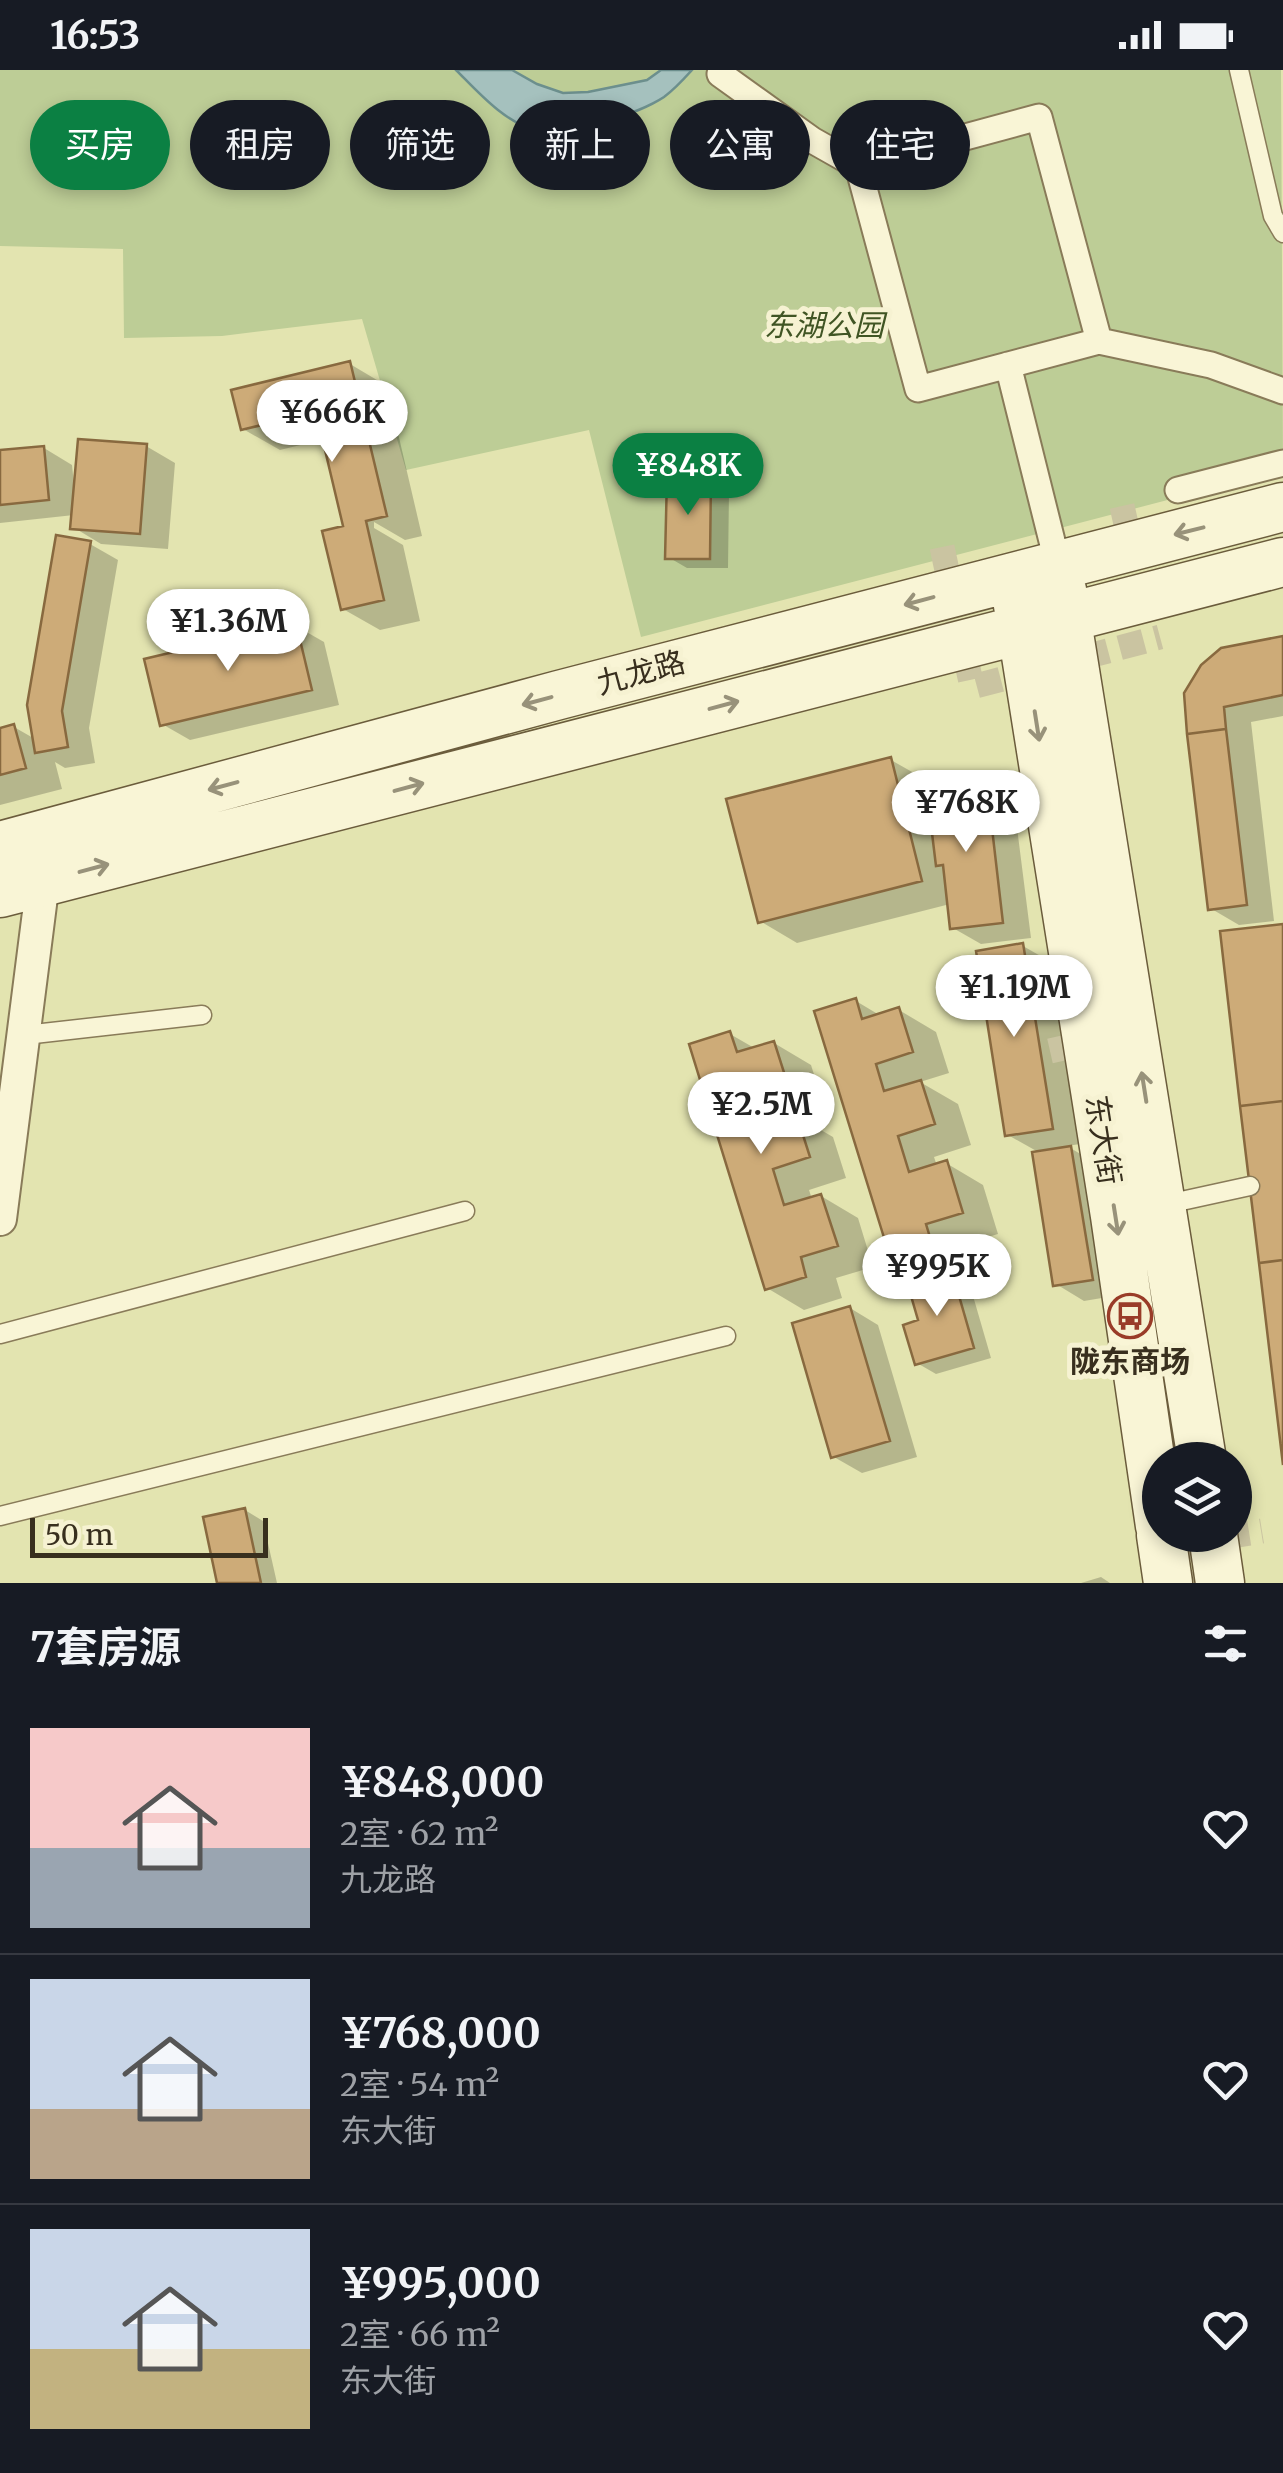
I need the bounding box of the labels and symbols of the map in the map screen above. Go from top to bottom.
park label: 东湖公园 [764,306,888,344]
pin: ¥666K [262,380,402,465]
pin: ¥848K [618,433,758,518]
one-way arrow [1174,523,1206,541]
pin: ¥1.36M [147,589,309,674]
one-way arrow [904,592,935,611]
street label: 九龙路 [592,642,689,702]
one-way arrow [522,692,553,711]
one-way arrow [708,695,739,714]
one-way arrow [1029,709,1047,742]
pin: ¥768K [896,770,1036,855]
one-way arrow [393,776,424,795]
one-way arrow [208,777,240,796]
one-way arrow [78,858,109,877]
pin: ¥1.19M [933,955,1095,1040]
one-way arrow [1134,1071,1153,1104]
pin: ¥2.5M [691,1072,831,1157]
street label: 东大街 [1078,1092,1130,1187]
one-way arrow [1107,1203,1125,1235]
pin: ¥995K [867,1234,1007,1319]
bus stop icon: 陇东商场 [1107,1293,1153,1339]
place label: 陇东商场 [1070,1342,1190,1380]
scale bar [30,1513,268,1558]

